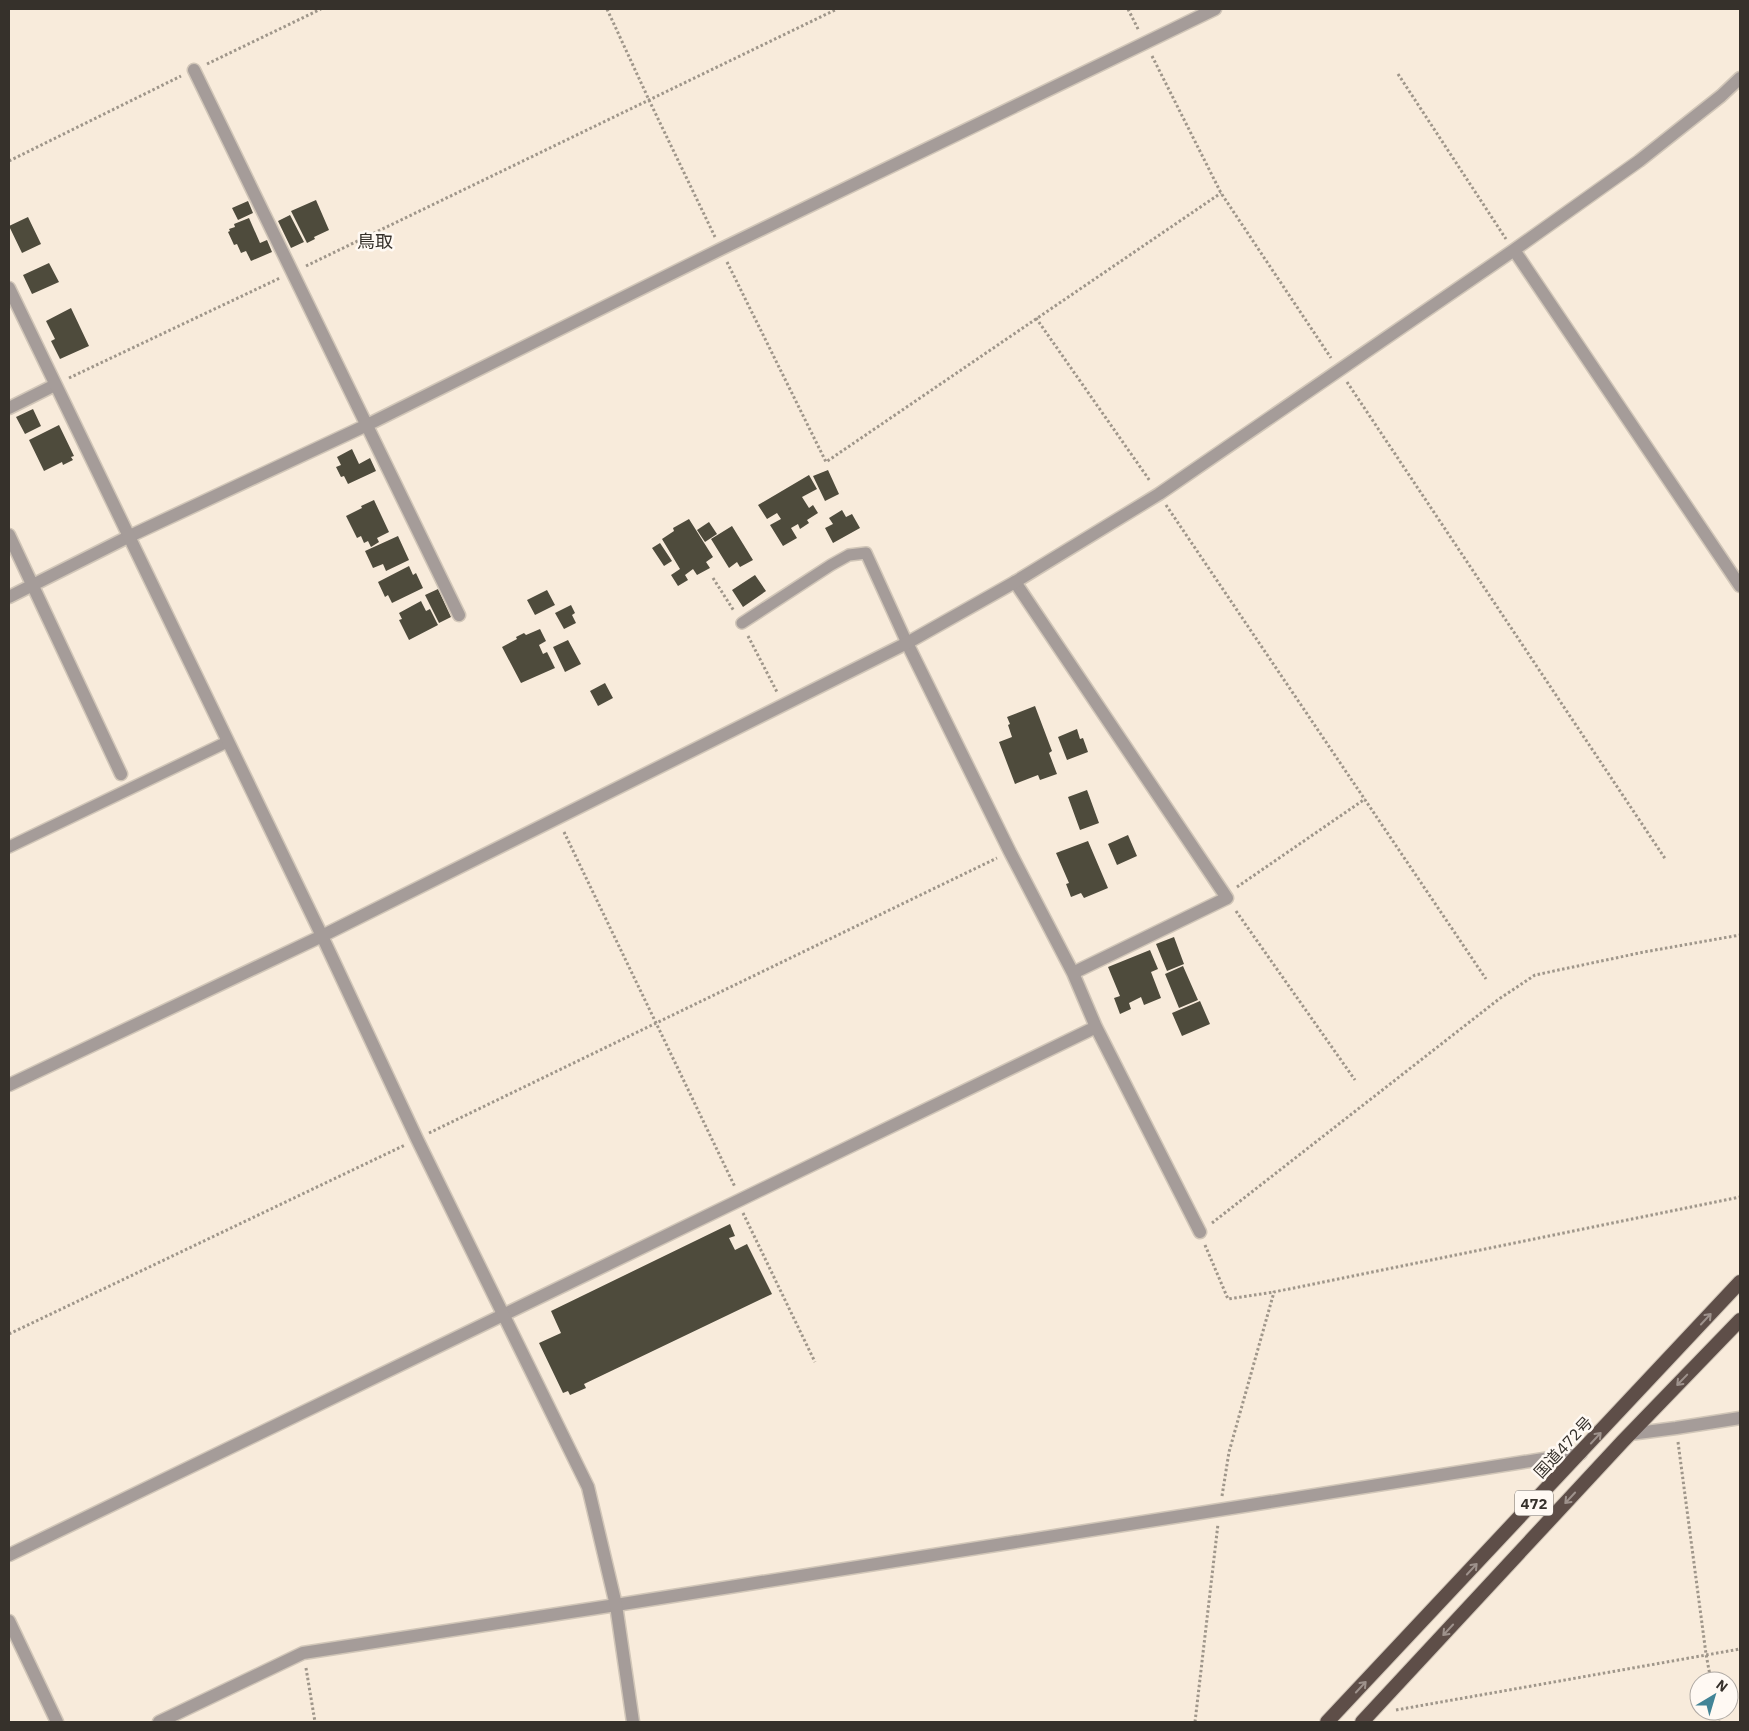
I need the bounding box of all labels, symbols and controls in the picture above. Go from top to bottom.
district label: 鳥取 [357,230,393,253]
one-way arrow [1700,1312,1712,1325]
one-way arrow [1676,1374,1688,1386]
street label: 国道472号 [1529,1412,1597,1482]
one-way arrow [1590,1431,1602,1444]
road number: 472 [1515,1490,1553,1516]
one-way arrow [1564,1492,1576,1505]
one-way arrow [1466,1562,1478,1575]
one-way arrow [1442,1624,1454,1637]
north arrow [1689,1671,1739,1721]
text: N [1712,1676,1732,1696]
one-way arrow [1354,1681,1366,1693]

